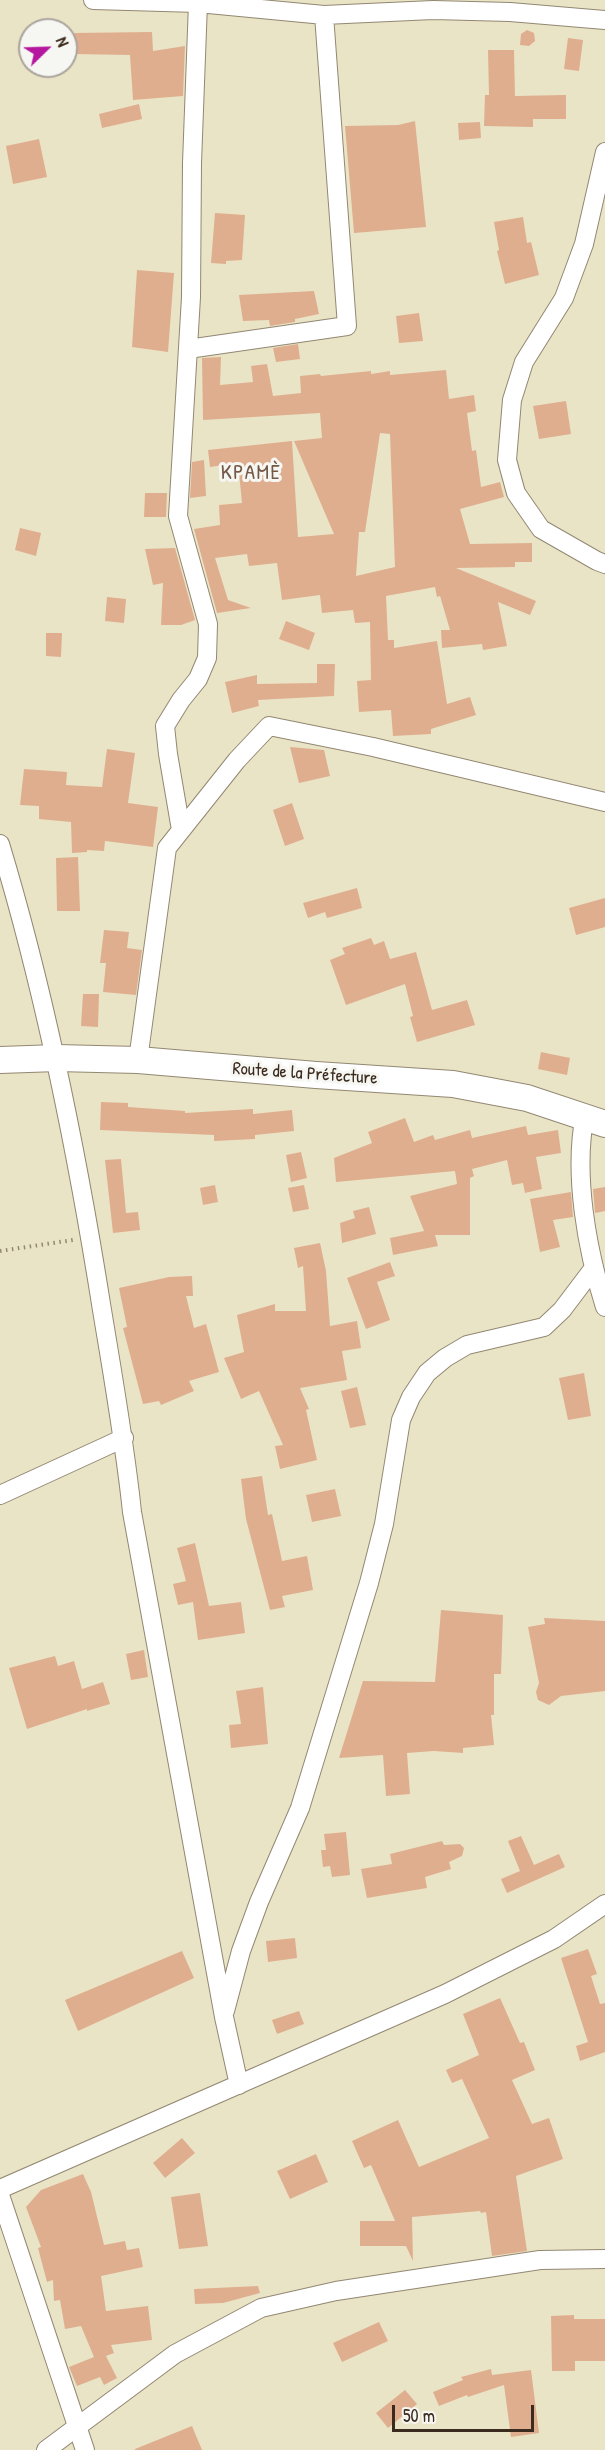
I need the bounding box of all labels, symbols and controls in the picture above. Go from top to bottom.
north arrow [18,18,78,78]
text: N [51,34,75,50]
district label: KPAMÈ [221,460,281,486]
street label: Route de la Préfecture [232,1058,378,1090]
scale bar [395,2393,538,2431]
text: 50 m [403,2403,435,2428]

